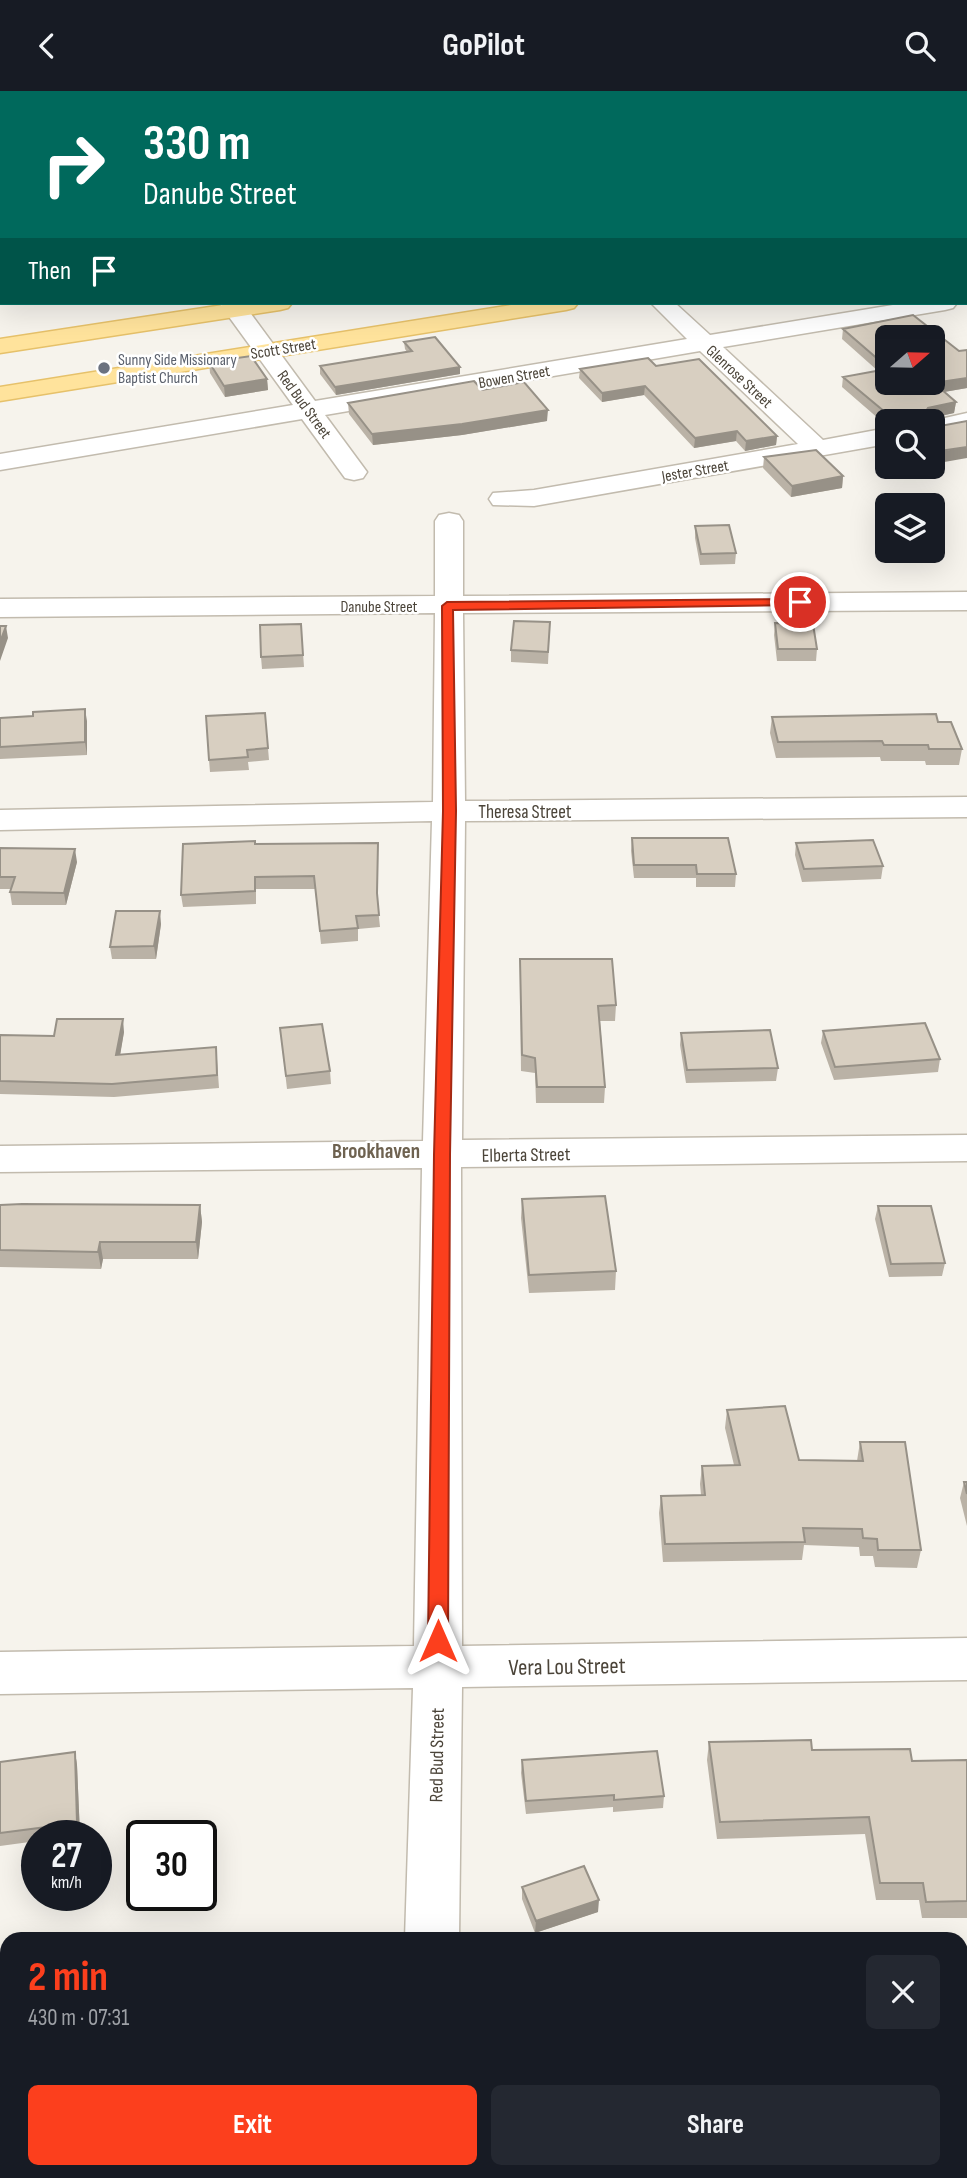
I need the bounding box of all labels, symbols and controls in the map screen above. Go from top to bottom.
text: GoPilot [442,26,525,65]
icon: back [28,27,66,65]
icon: search [901,27,939,65]
text: 330 m [143,115,250,174]
icon: right [28,119,119,210]
text: Danube Street [143,175,297,214]
icon: arrive [85,252,123,290]
text: Then [28,256,71,287]
north arrow [875,325,945,395]
map controls [875,325,945,563]
street label: Scott Street [249,335,317,364]
street label: Glenrose Street [702,342,776,413]
place label: Sunny Side Missionary Baptist Church [118,351,237,388]
marker: Sunny Side Missionary Baptist Church [96,360,112,376]
street label: Bowen Street [477,362,552,393]
street label: Red Bud Street [273,367,335,443]
button: search [875,409,945,479]
street label: Jester Street [659,456,730,487]
button: layers [875,493,945,563]
pin [770,572,830,632]
icon: arrive [781,583,819,621]
street label: Danube Street [341,598,418,617]
street label: Theresa Street [478,801,572,824]
district label: Brookhaven [332,1139,420,1164]
street label: Elberta Street [481,1143,571,1168]
position arrow [401,1604,475,1678]
street label: Vera Lou Street [508,1652,626,1682]
street label: Red Bud Street [425,1707,450,1803]
speed limit sign: 30 [126,1820,217,1911]
text: 27 [51,1835,82,1878]
text: km/h [51,1872,82,1893]
text: 2 min [28,1952,108,2003]
button: close [866,1955,940,2029]
text: 430 m · 07:31 [28,2004,129,2032]
button: Exit [28,2085,477,2165]
button: Share [491,2085,940,2165]

